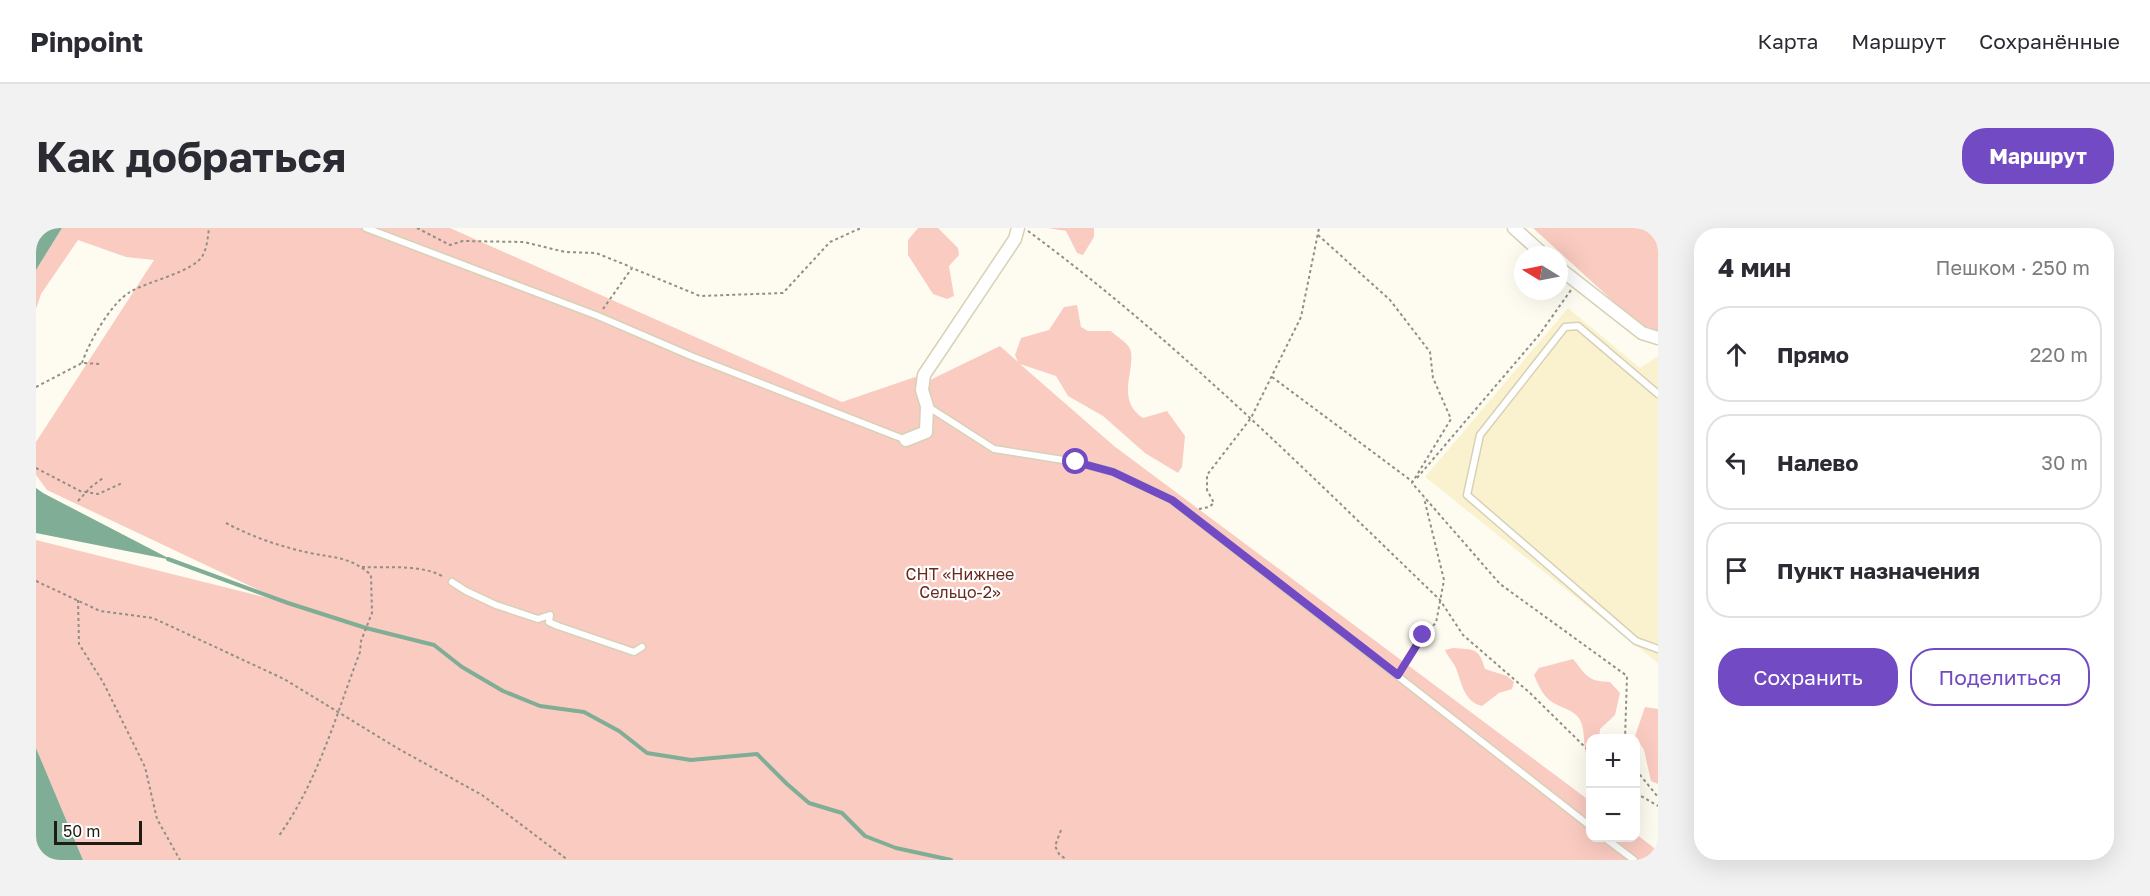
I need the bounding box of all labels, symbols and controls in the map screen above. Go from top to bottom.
text: Pinpoint [30,25,143,58]
text: Карта [1757,28,1818,54]
text: Маршрут [1851,28,1946,54]
text: Сохранённые [1979,28,2120,54]
button: Маршрут [1962,128,2114,184]
text: Как добраться [36,131,346,181]
north arrow [1514,246,1568,300]
text: 4 мин [1718,252,1791,283]
text: Пешком · 250 m [1935,255,2090,279]
icon: ahead [1720,338,1753,371]
text: Прямо [1777,341,1849,368]
text: 220 m [2030,342,2088,366]
icon: left [1720,446,1753,479]
route start [1062,448,1088,474]
text: Налево [1777,449,1859,476]
text: 30 m [2041,450,2088,474]
icon: arrive [1720,554,1753,587]
text: Пункт назначения [1777,557,1980,584]
park label: СНТ «Нижнее Сельцо-2» [906,564,1014,602]
route end [1409,621,1435,647]
button: Сохранить [1718,648,1898,706]
button: Поделиться [1910,648,2090,706]
map controls [1586,734,1640,842]
button: + [1586,734,1640,788]
button: − [1586,788,1640,842]
scale bar [54,818,142,846]
text: 50 m [63,821,100,841]

